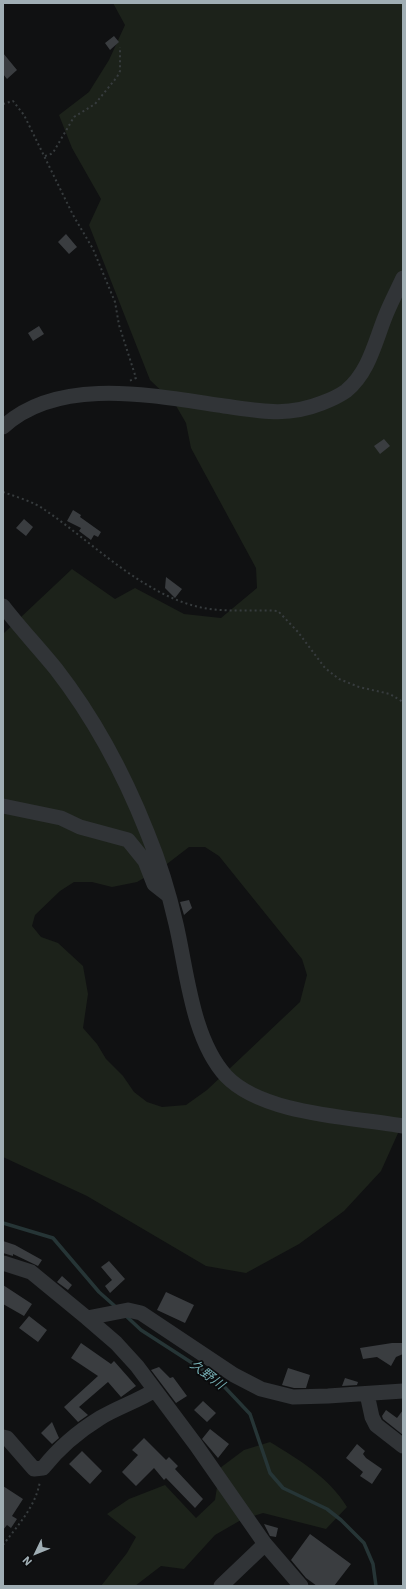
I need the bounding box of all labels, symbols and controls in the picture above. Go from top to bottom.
water label: 久野川 [187,1357,227,1393]
north arrow [16,1533,56,1573]
text: N [19,1553,35,1569]

